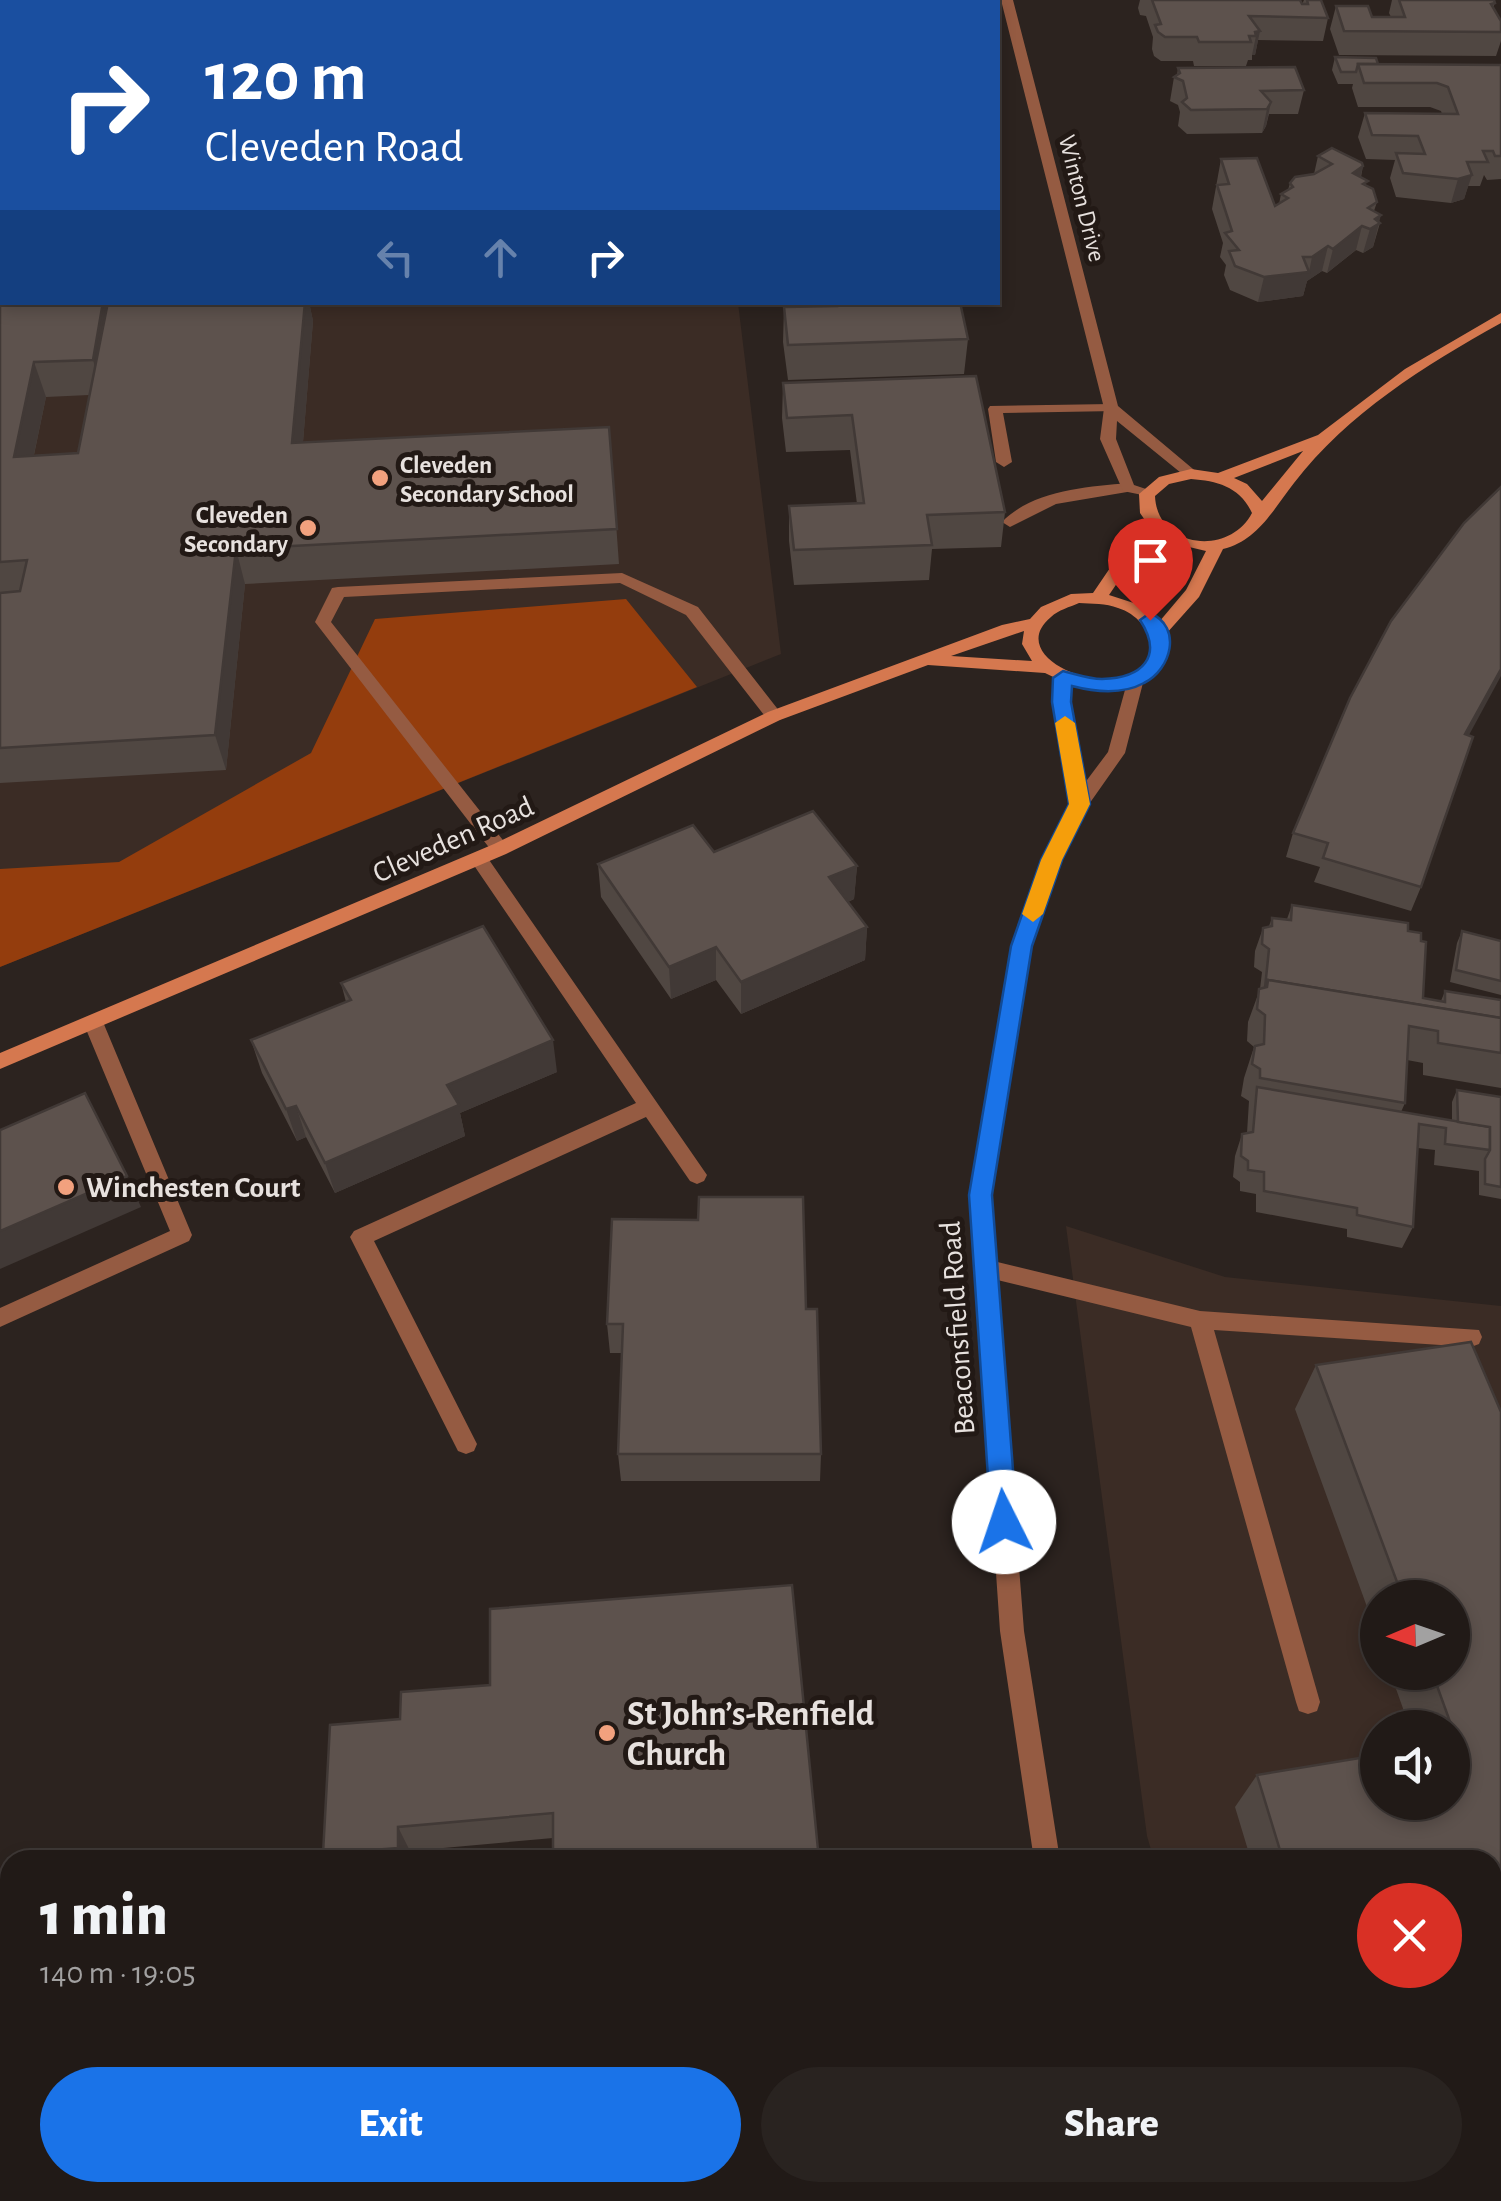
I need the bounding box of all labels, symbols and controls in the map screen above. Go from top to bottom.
icon: right [40,40,170,170]
text: 120 m [205,43,367,113]
text: Cleveden Road [205,125,464,170]
street label: Winton Drive [1054,132,1109,264]
icon: left [368,230,423,285]
icon: ahead [473,230,528,285]
icon: right [578,230,633,285]
place label: Cleveden Secondary School [400,453,574,507]
marker: Cleveden Secondary School [369,467,391,489]
place label: Cleveden Secondary [184,503,289,557]
marker: Cleveden Secondary [297,517,319,539]
pin [1108,518,1193,621]
icon: arrive [1123,533,1178,588]
street label: Cleveden Road [369,791,538,889]
place label: Winchesten Court [86,1173,300,1203]
marker: Winchesten Court [55,1176,77,1198]
street label: Beaconsfield Road [936,1220,980,1436]
position arrow [952,1470,1056,1574]
north arrow [1360,1580,1470,1690]
map controls [1360,1580,1470,1820]
place label: St John’s-Renfield Church [627,1697,874,1772]
button: sound [1360,1710,1470,1820]
marker: St John’s-Renfield Church [596,1722,618,1744]
button: close [1357,1883,1462,1988]
text: 1 min [40,1886,168,1946]
text: 140 m · 19:05 [40,1957,196,1989]
button: Exit [40,2067,741,2182]
button: Share [761,2067,1462,2182]

